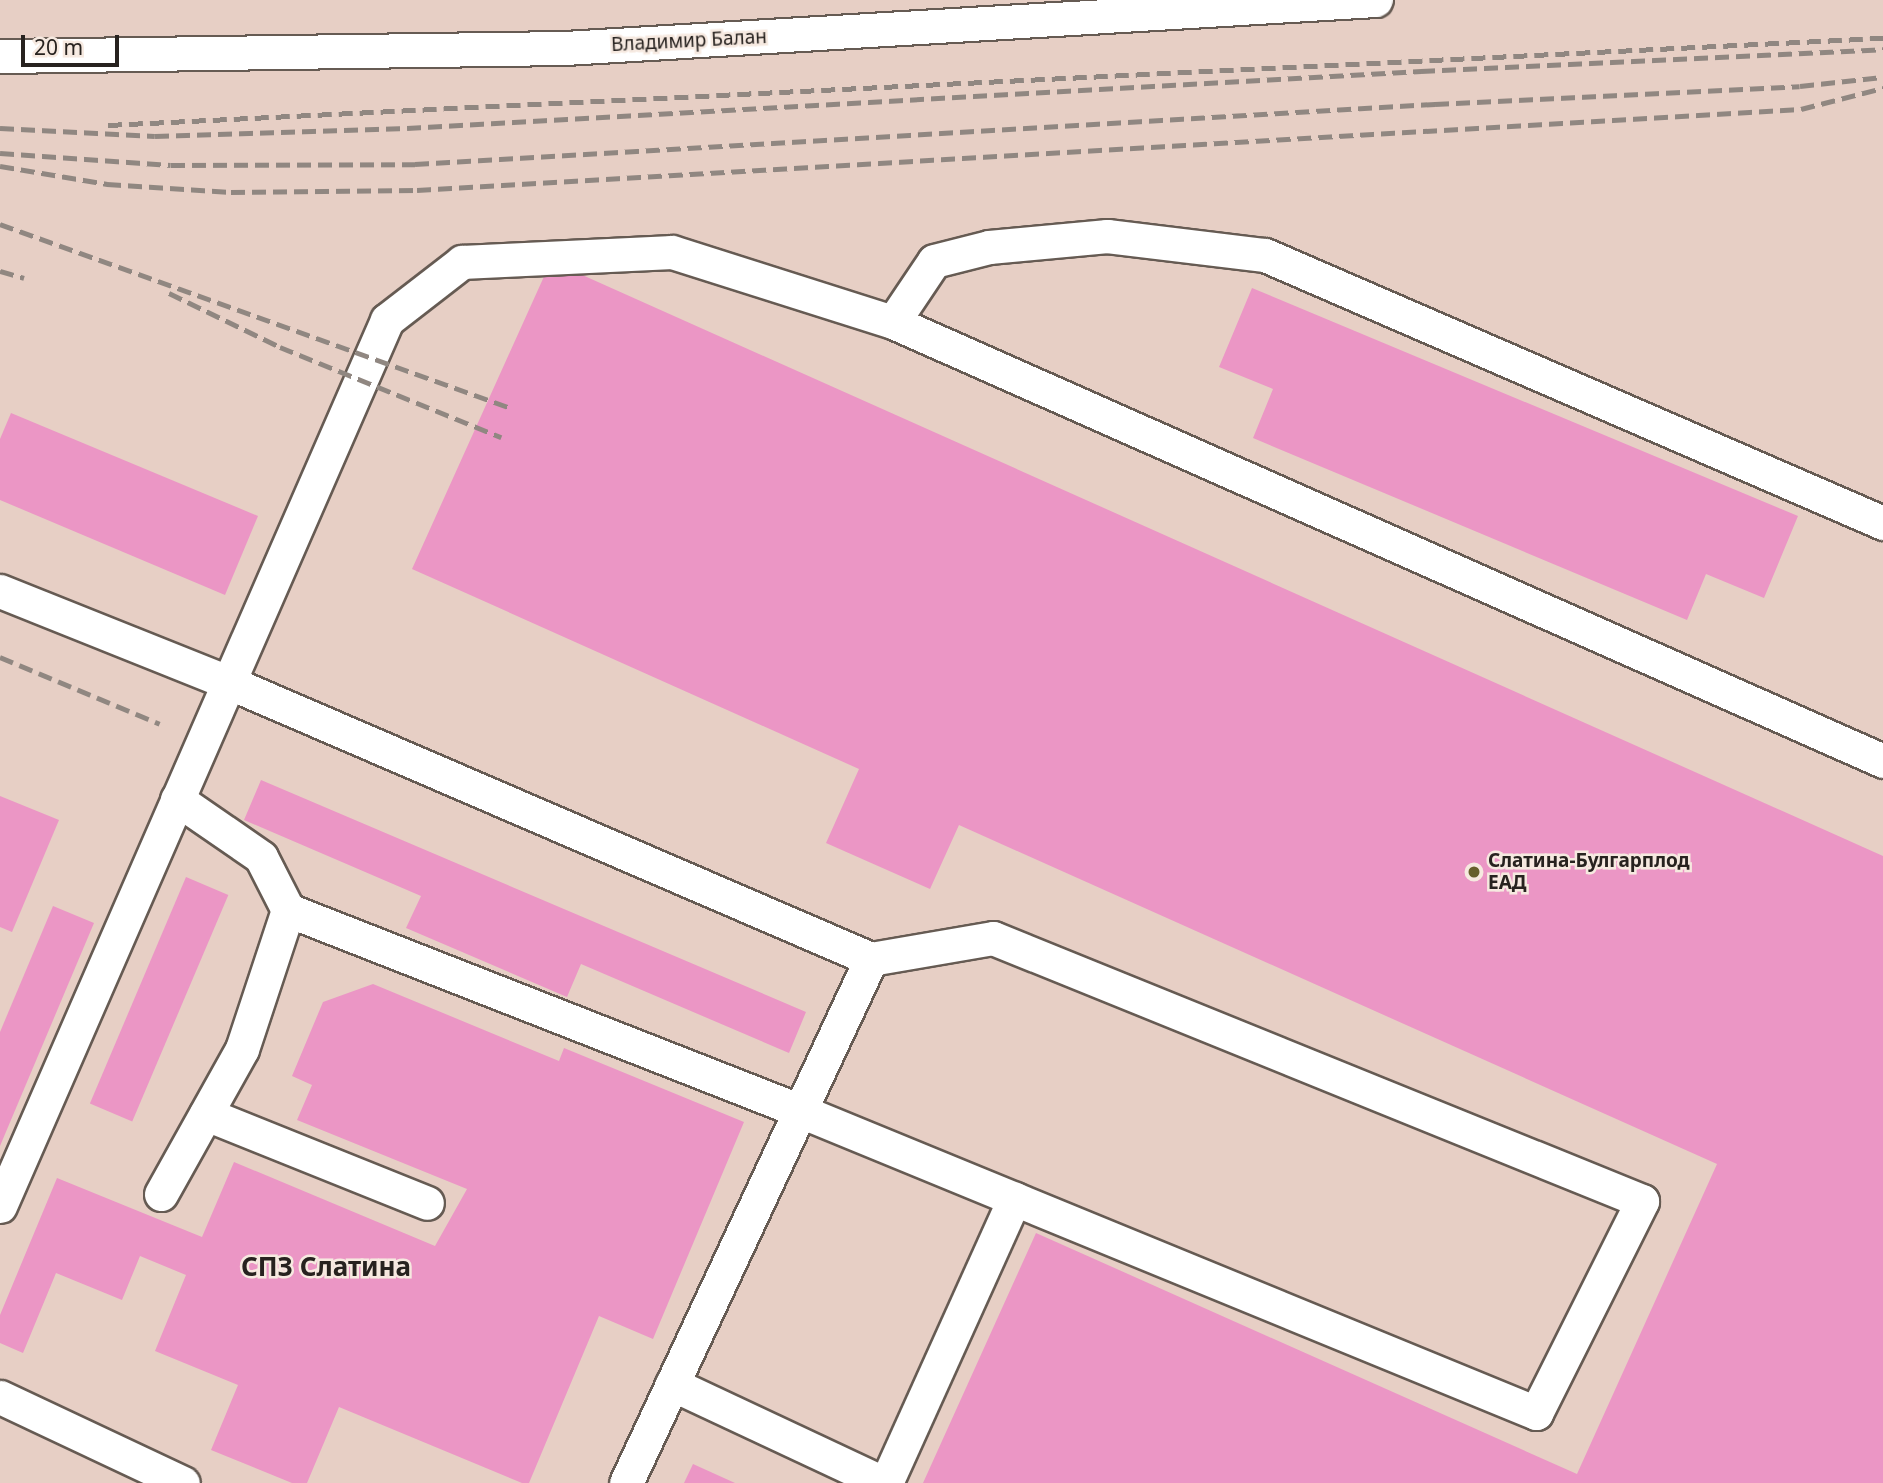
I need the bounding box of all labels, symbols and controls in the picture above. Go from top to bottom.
scale bar [24,21,122,65]
street label: Владимир Балан [611,26,767,56]
text: 20 m [34,33,83,61]
place label: Слатина-Булгарплод ЕАД [1488,850,1690,894]
marker: Слатина-Булгарплод ЕАД [1466,864,1482,880]
district label: СПЗ Слатина [241,1251,411,1283]

